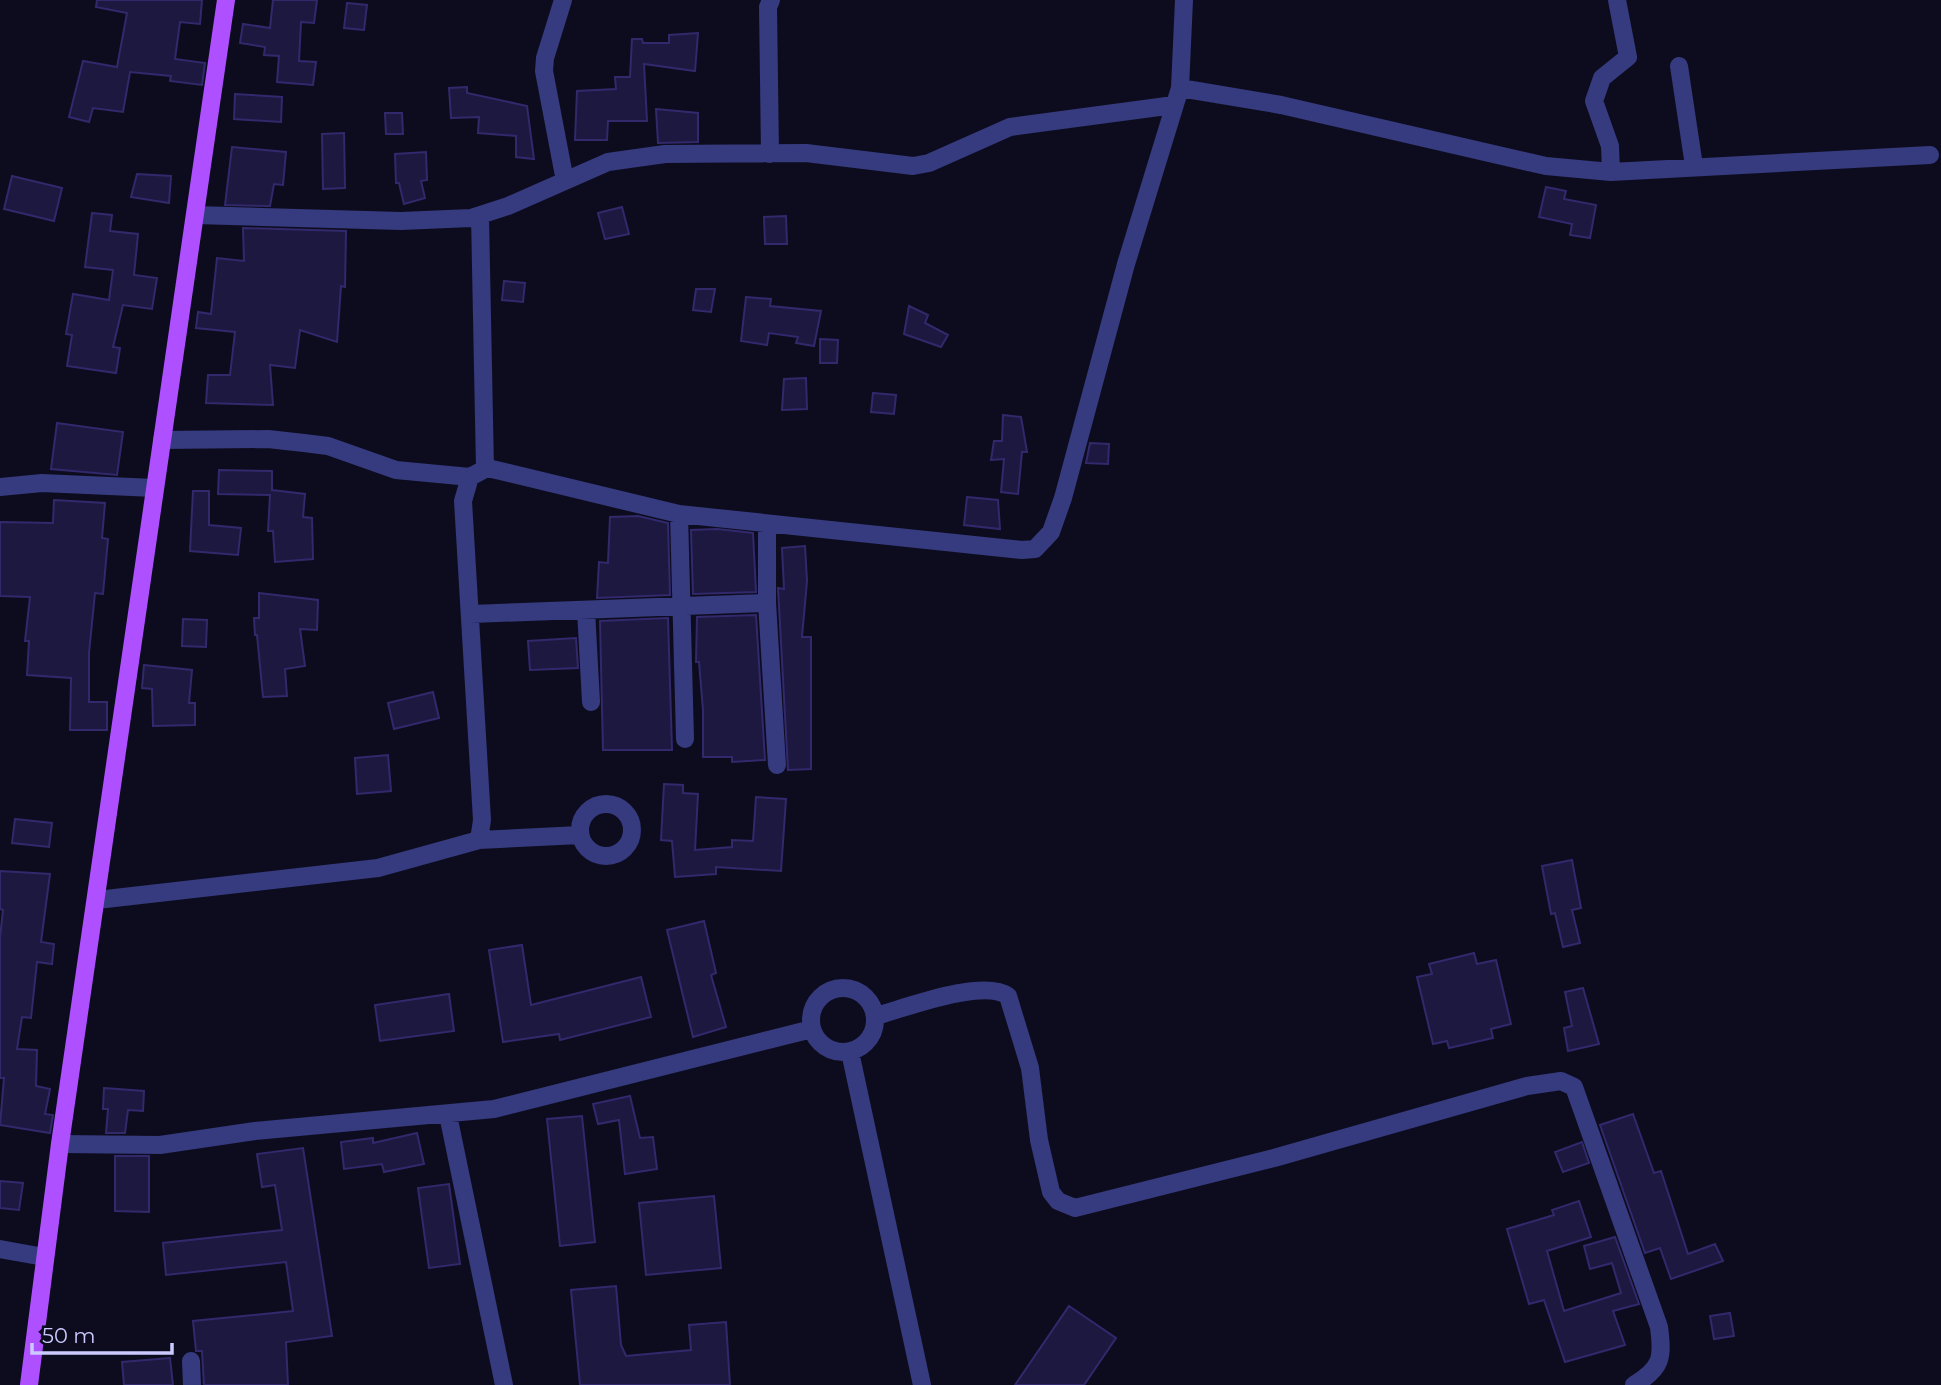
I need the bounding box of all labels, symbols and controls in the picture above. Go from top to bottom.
scale bar [32,1312,172,1356]
text: 50 m [42,1323,96,1348]

